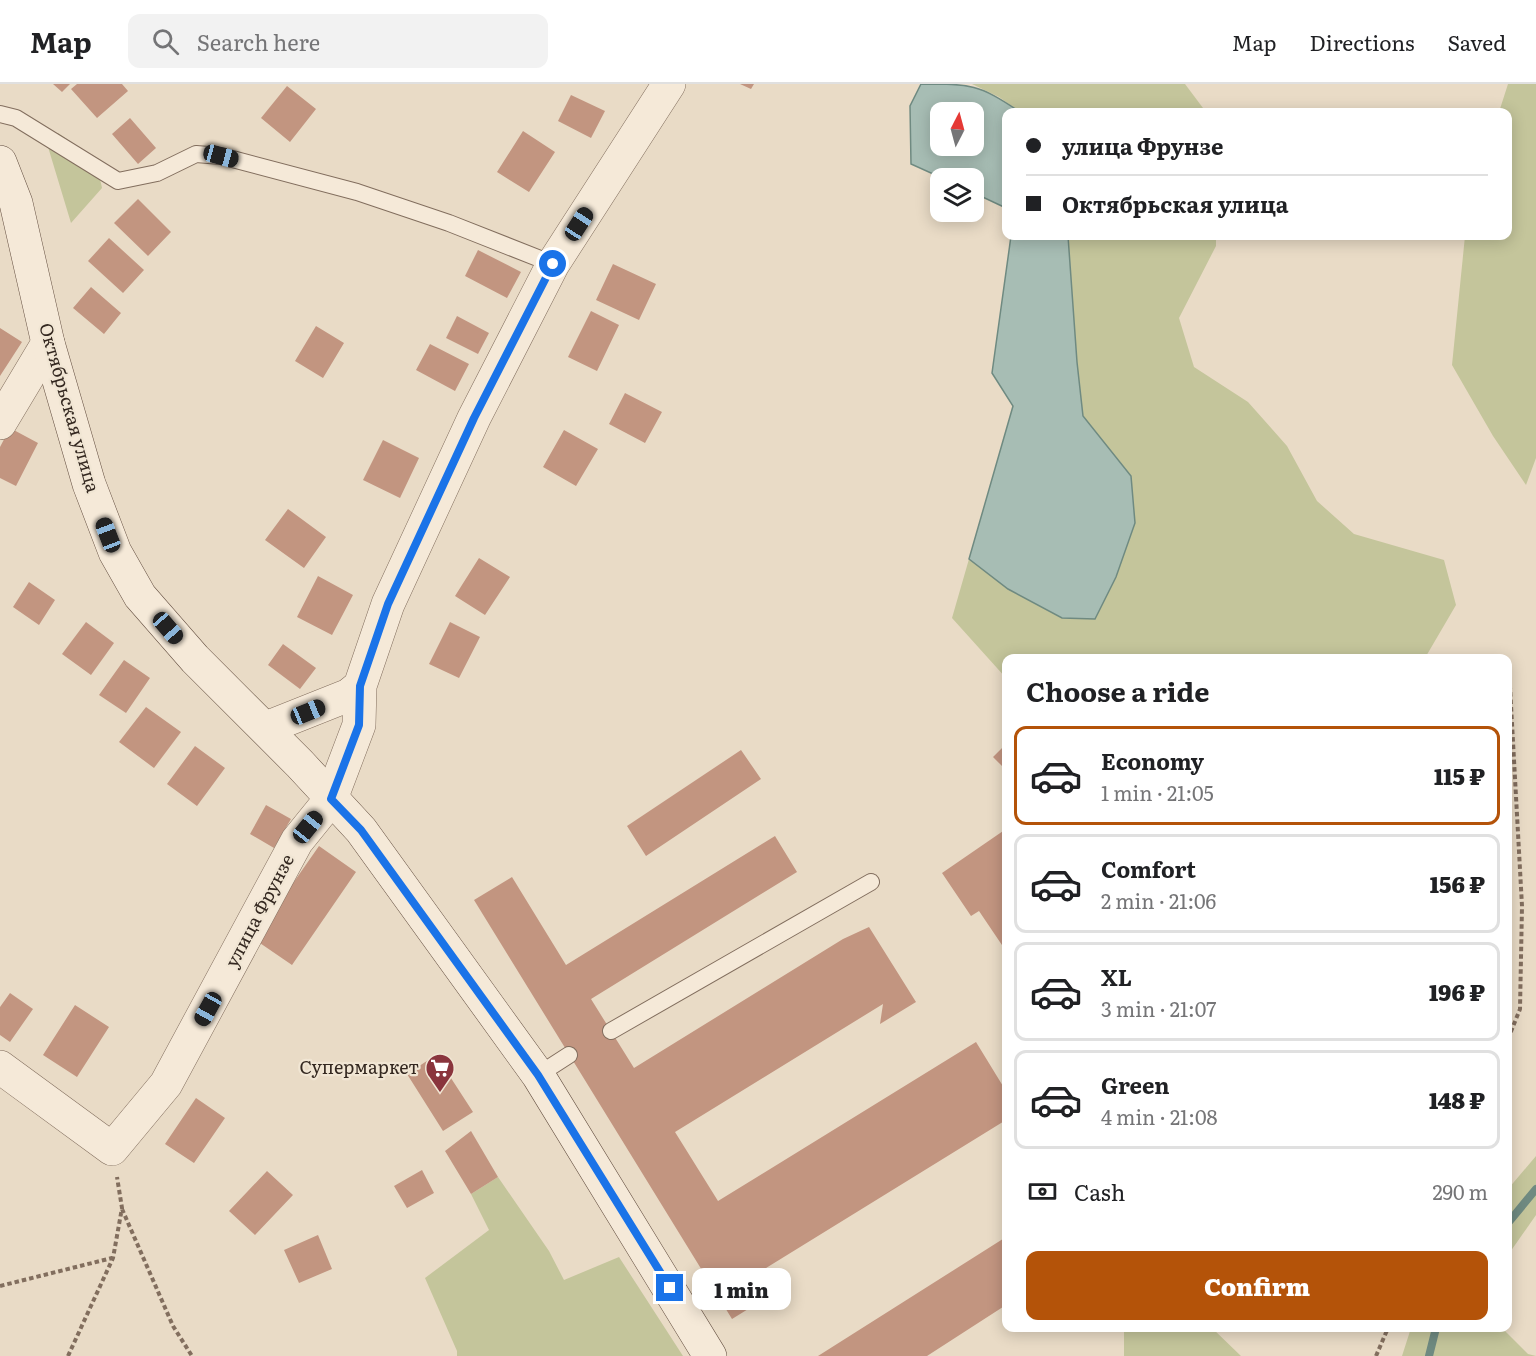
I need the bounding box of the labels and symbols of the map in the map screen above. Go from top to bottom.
north arrow [930,102,984,156]
car [201,143,241,169]
car [562,204,596,244]
route start [539,250,566,277]
street label: Октябрьская улица [33,320,108,496]
car [93,515,123,555]
car [149,609,187,647]
car [288,697,328,727]
car [290,807,326,847]
street label: улица Фрунзе [217,849,300,972]
car [191,989,225,1029]
supermarket icon: Супермаркет [424,1052,456,1094]
place label: Супермаркет [299,1053,419,1080]
callout: 1 min [691,1267,790,1309]
route end [656,1274,683,1301]

